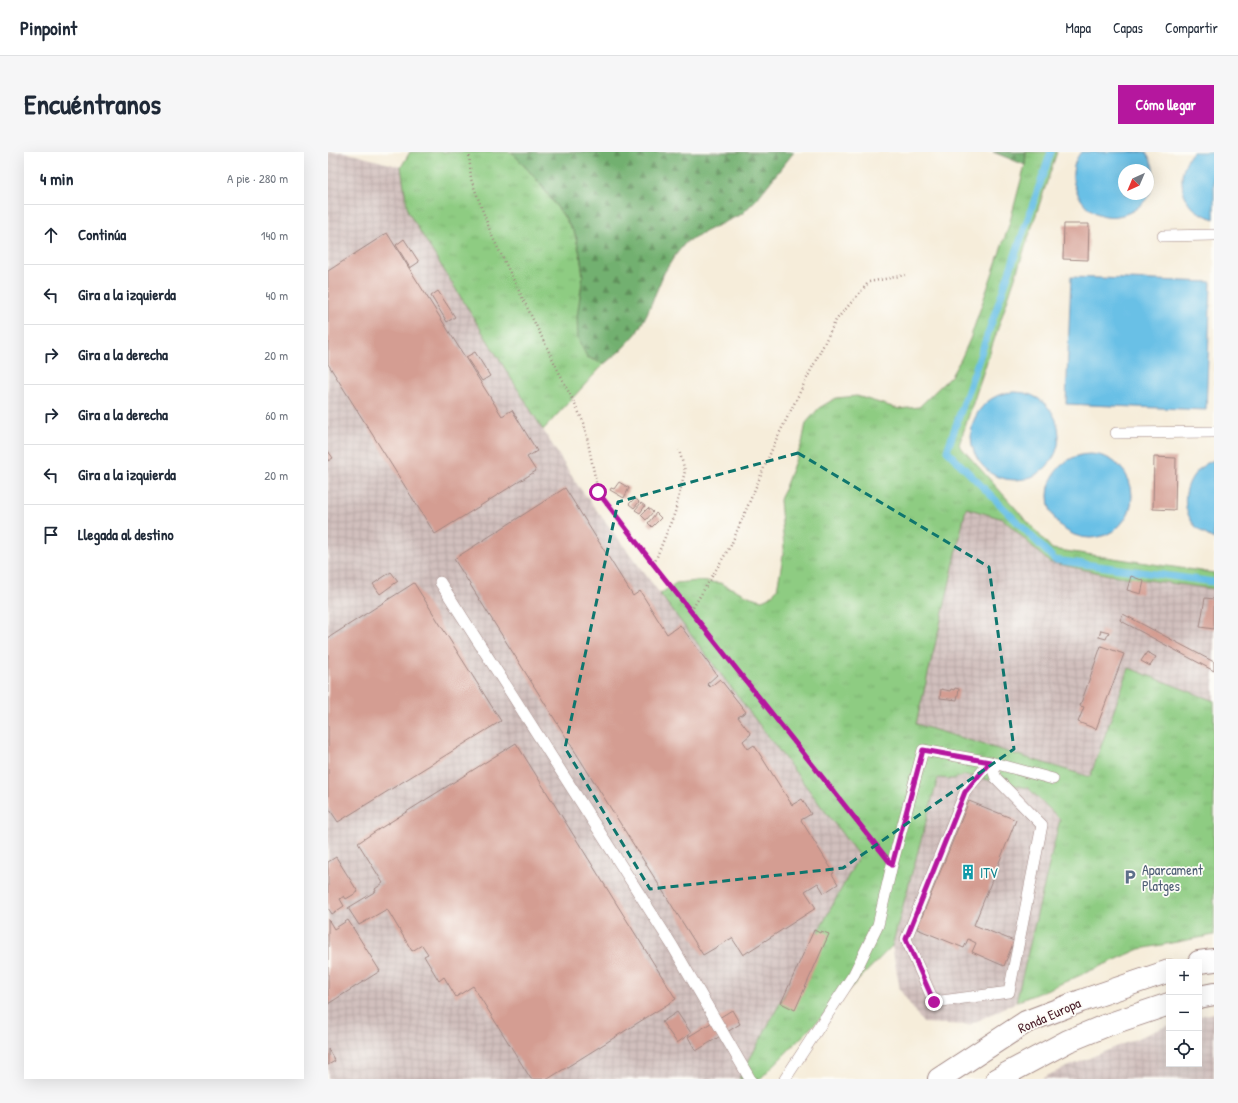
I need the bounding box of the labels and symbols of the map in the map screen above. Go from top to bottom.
north arrow [1118,164,1154,200]
route start [589,483,607,501]
place label: Aparcament Platges [1142,860,1203,896]
building icon: ITV [959,863,977,881]
place label: ITV [980,863,998,882]
parking icon: Aparcament Platges [1121,868,1139,886]
route end [925,993,943,1011]
street label: Ronda Europa [1015,993,1084,1038]

